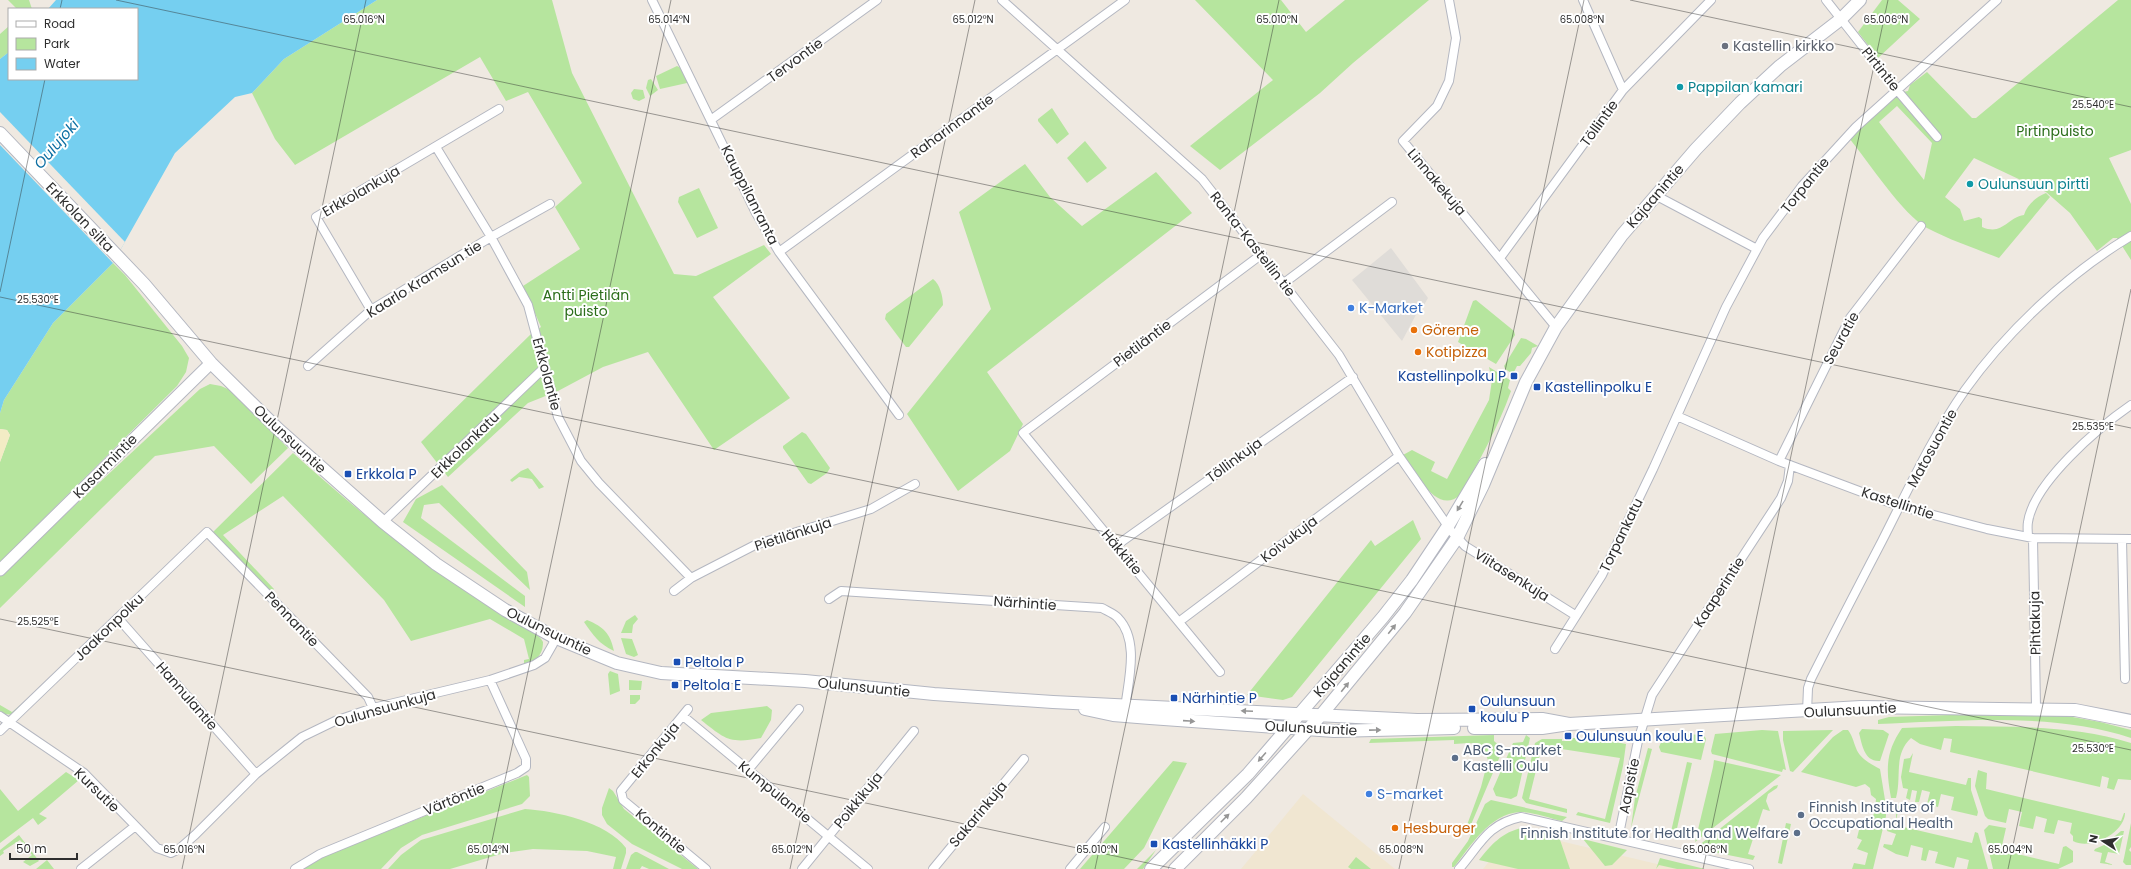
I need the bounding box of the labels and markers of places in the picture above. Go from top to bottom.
place label: Kastellin kirkko [1733,36,1834,56]
marker: Kastellin kirkko [1720,41,1730,51]
place label: Pappilan kamari [1688,77,1803,97]
marker: Pappilan kamari [1675,82,1685,92]
place label: Oulunsuun pirtti [1978,174,2089,194]
marker: Oulunsuun pirtti [1965,179,1975,189]
place label: K-Market [1359,298,1423,318]
marker: K-Market [1346,303,1356,313]
place label: Göreme [1422,320,1479,340]
marker: Göreme [1409,325,1419,335]
place label: Kotipizza [1426,342,1487,362]
marker: Kotipizza [1413,347,1423,357]
place label: Kastellinpolku P [1398,366,1506,386]
marker: Kastellinpolku P [1509,371,1519,381]
place label: Kastellinpolku E [1545,377,1652,397]
marker: Kastellinpolku E [1532,382,1542,392]
place label: Erkkola P [356,464,417,484]
marker: Erkkola P [343,469,353,479]
place label: Peltola P [685,652,744,672]
marker: Peltola P [672,657,682,667]
place label: Peltola E [683,675,741,695]
marker: Peltola E [670,680,680,690]
place label: Närhintie P [1182,688,1257,708]
place label: Oulunsuun koulu P [1480,691,1556,727]
marker: Närhintie P [1169,693,1179,703]
marker: Oulunsuun koulu P [1467,704,1477,714]
place label: Oulunsuun koulu E [1576,726,1704,746]
marker: Oulunsuun koulu E [1563,731,1573,741]
place label: ABC S-market Kastelli Oulu [1463,740,1562,776]
marker: ABC S-market Kastelli Oulu [1450,753,1460,763]
place label: S-market [1377,784,1443,804]
marker: S-market [1364,789,1374,799]
place label: Finnish Institute of Occupational Health [1809,797,1953,833]
marker: Finnish Institute of Occupational Health [1796,810,1806,820]
place label: Hesburger [1403,818,1476,838]
marker: Hesburger [1390,823,1400,833]
place label: Finnish Institute for Health and Welfare [1520,823,1789,843]
marker: Finnish Institute for Health and Welfare [1792,828,1802,838]
place label: Kastellinhäkki P [1162,834,1268,854]
marker: Kastellinhäkki P [1149,839,1159,849]

